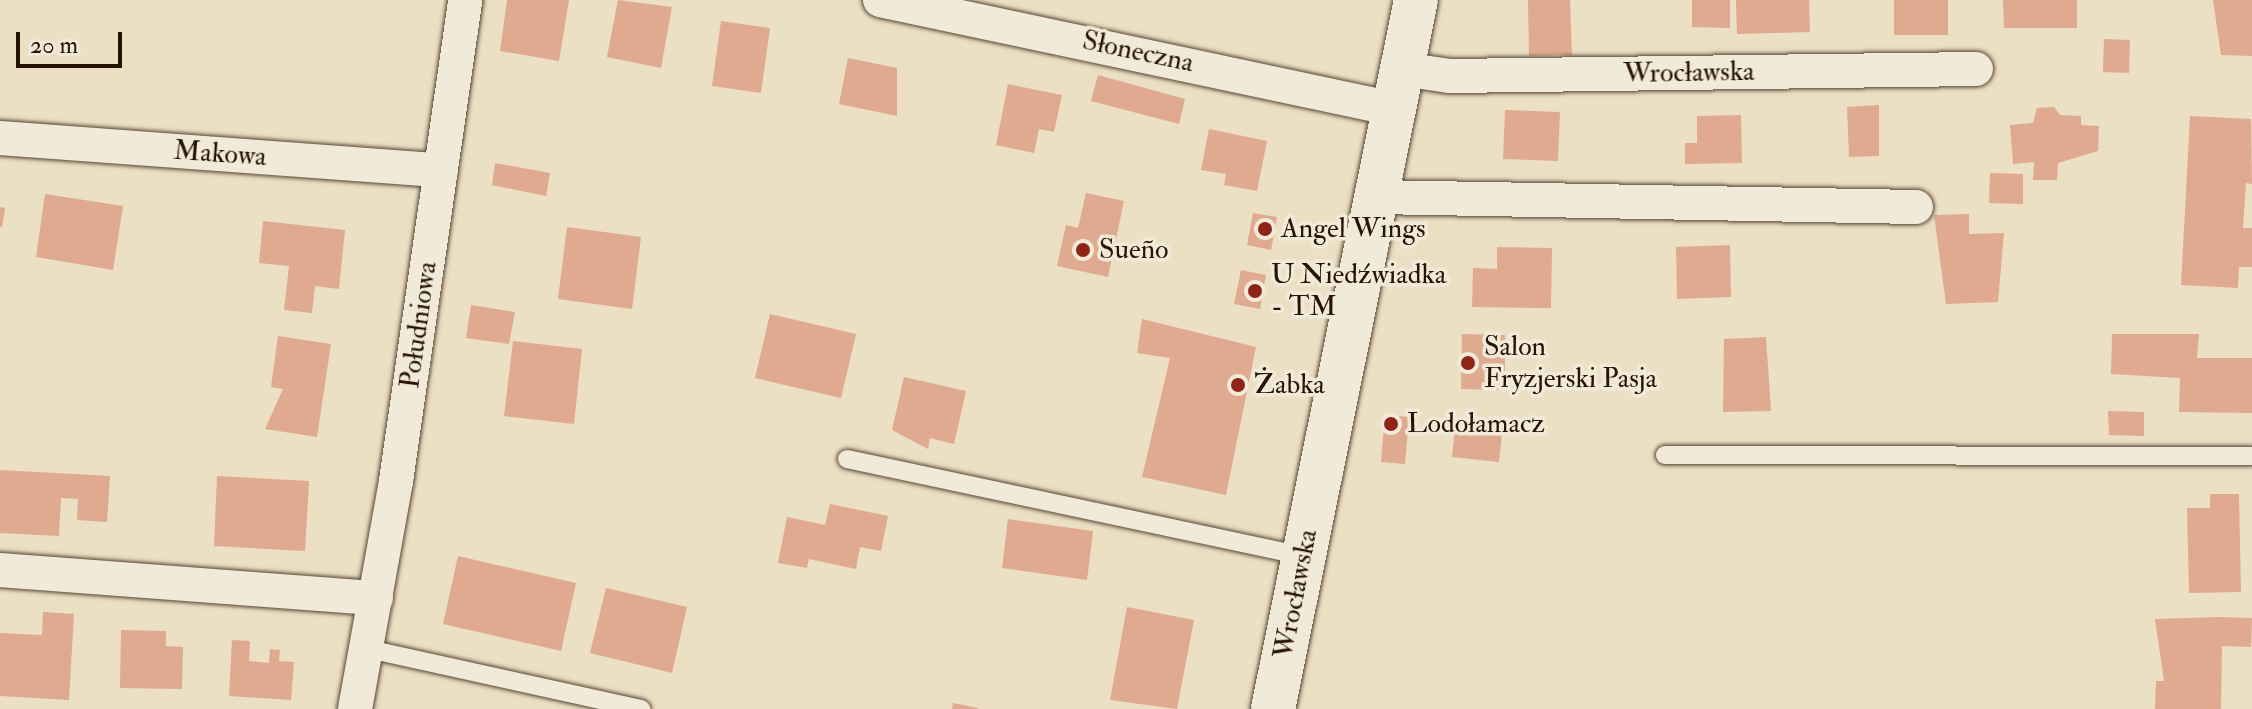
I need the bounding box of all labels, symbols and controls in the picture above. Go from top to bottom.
scale bar [20,16,126,66]
street label: Słoneczna [1079,24,1197,80]
text: 20 m [30,30,78,61]
street label: Wrocławska [1623,55,1755,91]
street label: Makowa [172,134,268,174]
place label: Angel Wings [1281,212,1426,246]
marker: Angel Wings [1256,220,1274,238]
place label: Sueño [1099,233,1168,267]
marker: Sueño [1074,241,1092,259]
place label: U Niedźwiadka - TM [1271,258,1446,324]
street label: Południowa [393,259,445,391]
marker: U Niedźwiadka - TM [1246,282,1264,300]
place label: Salon Fryzjerski Pasja [1484,330,1657,396]
marker: Salon Fryzjerski Pasja [1459,354,1477,372]
place label: Żabka [1254,368,1325,402]
marker: Żabka [1229,376,1247,394]
place label: Lodołamacz [1407,407,1545,441]
marker: Lodołamacz [1382,415,1400,433]
street label: Wrocławska [1267,526,1325,662]

